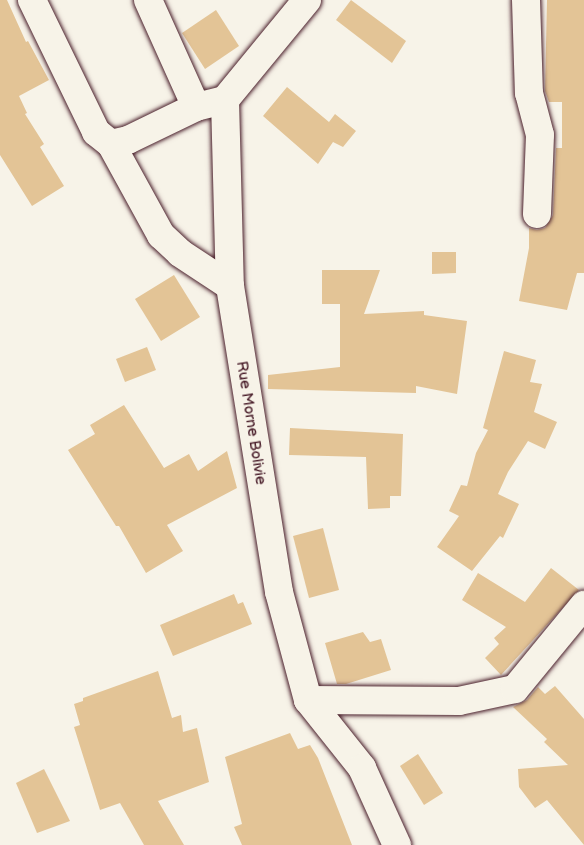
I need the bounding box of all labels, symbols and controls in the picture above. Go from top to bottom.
street label: Rue Morne Bolivie [232,360,270,486]

